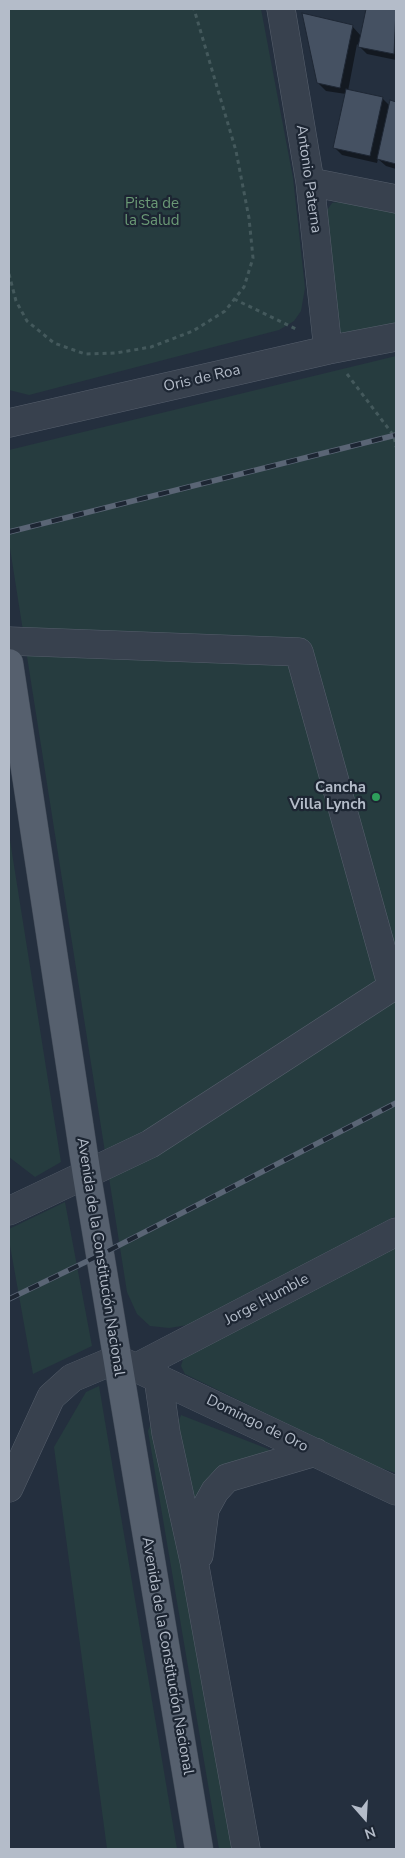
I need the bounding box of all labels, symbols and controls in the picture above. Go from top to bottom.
street label: Antonio Paterna [291,124,325,234]
park label: Pista de la Salud [124,195,180,230]
street label: Oris de Roa [162,361,242,397]
place label: Cancha Villa Lynch [289,779,366,814]
marker: Cancha Villa Lynch [370,791,382,803]
street label: Avenida de la Constitución Nacional [72,1136,128,1378]
street label: Jorge Humble [222,1270,312,1330]
street label: Domingo de Oro [203,1392,311,1456]
street label: Avenida de la Constitución Nacional [137,1536,197,1776]
north arrow [340,1793,390,1843]
text: N [362,1822,378,1843]

